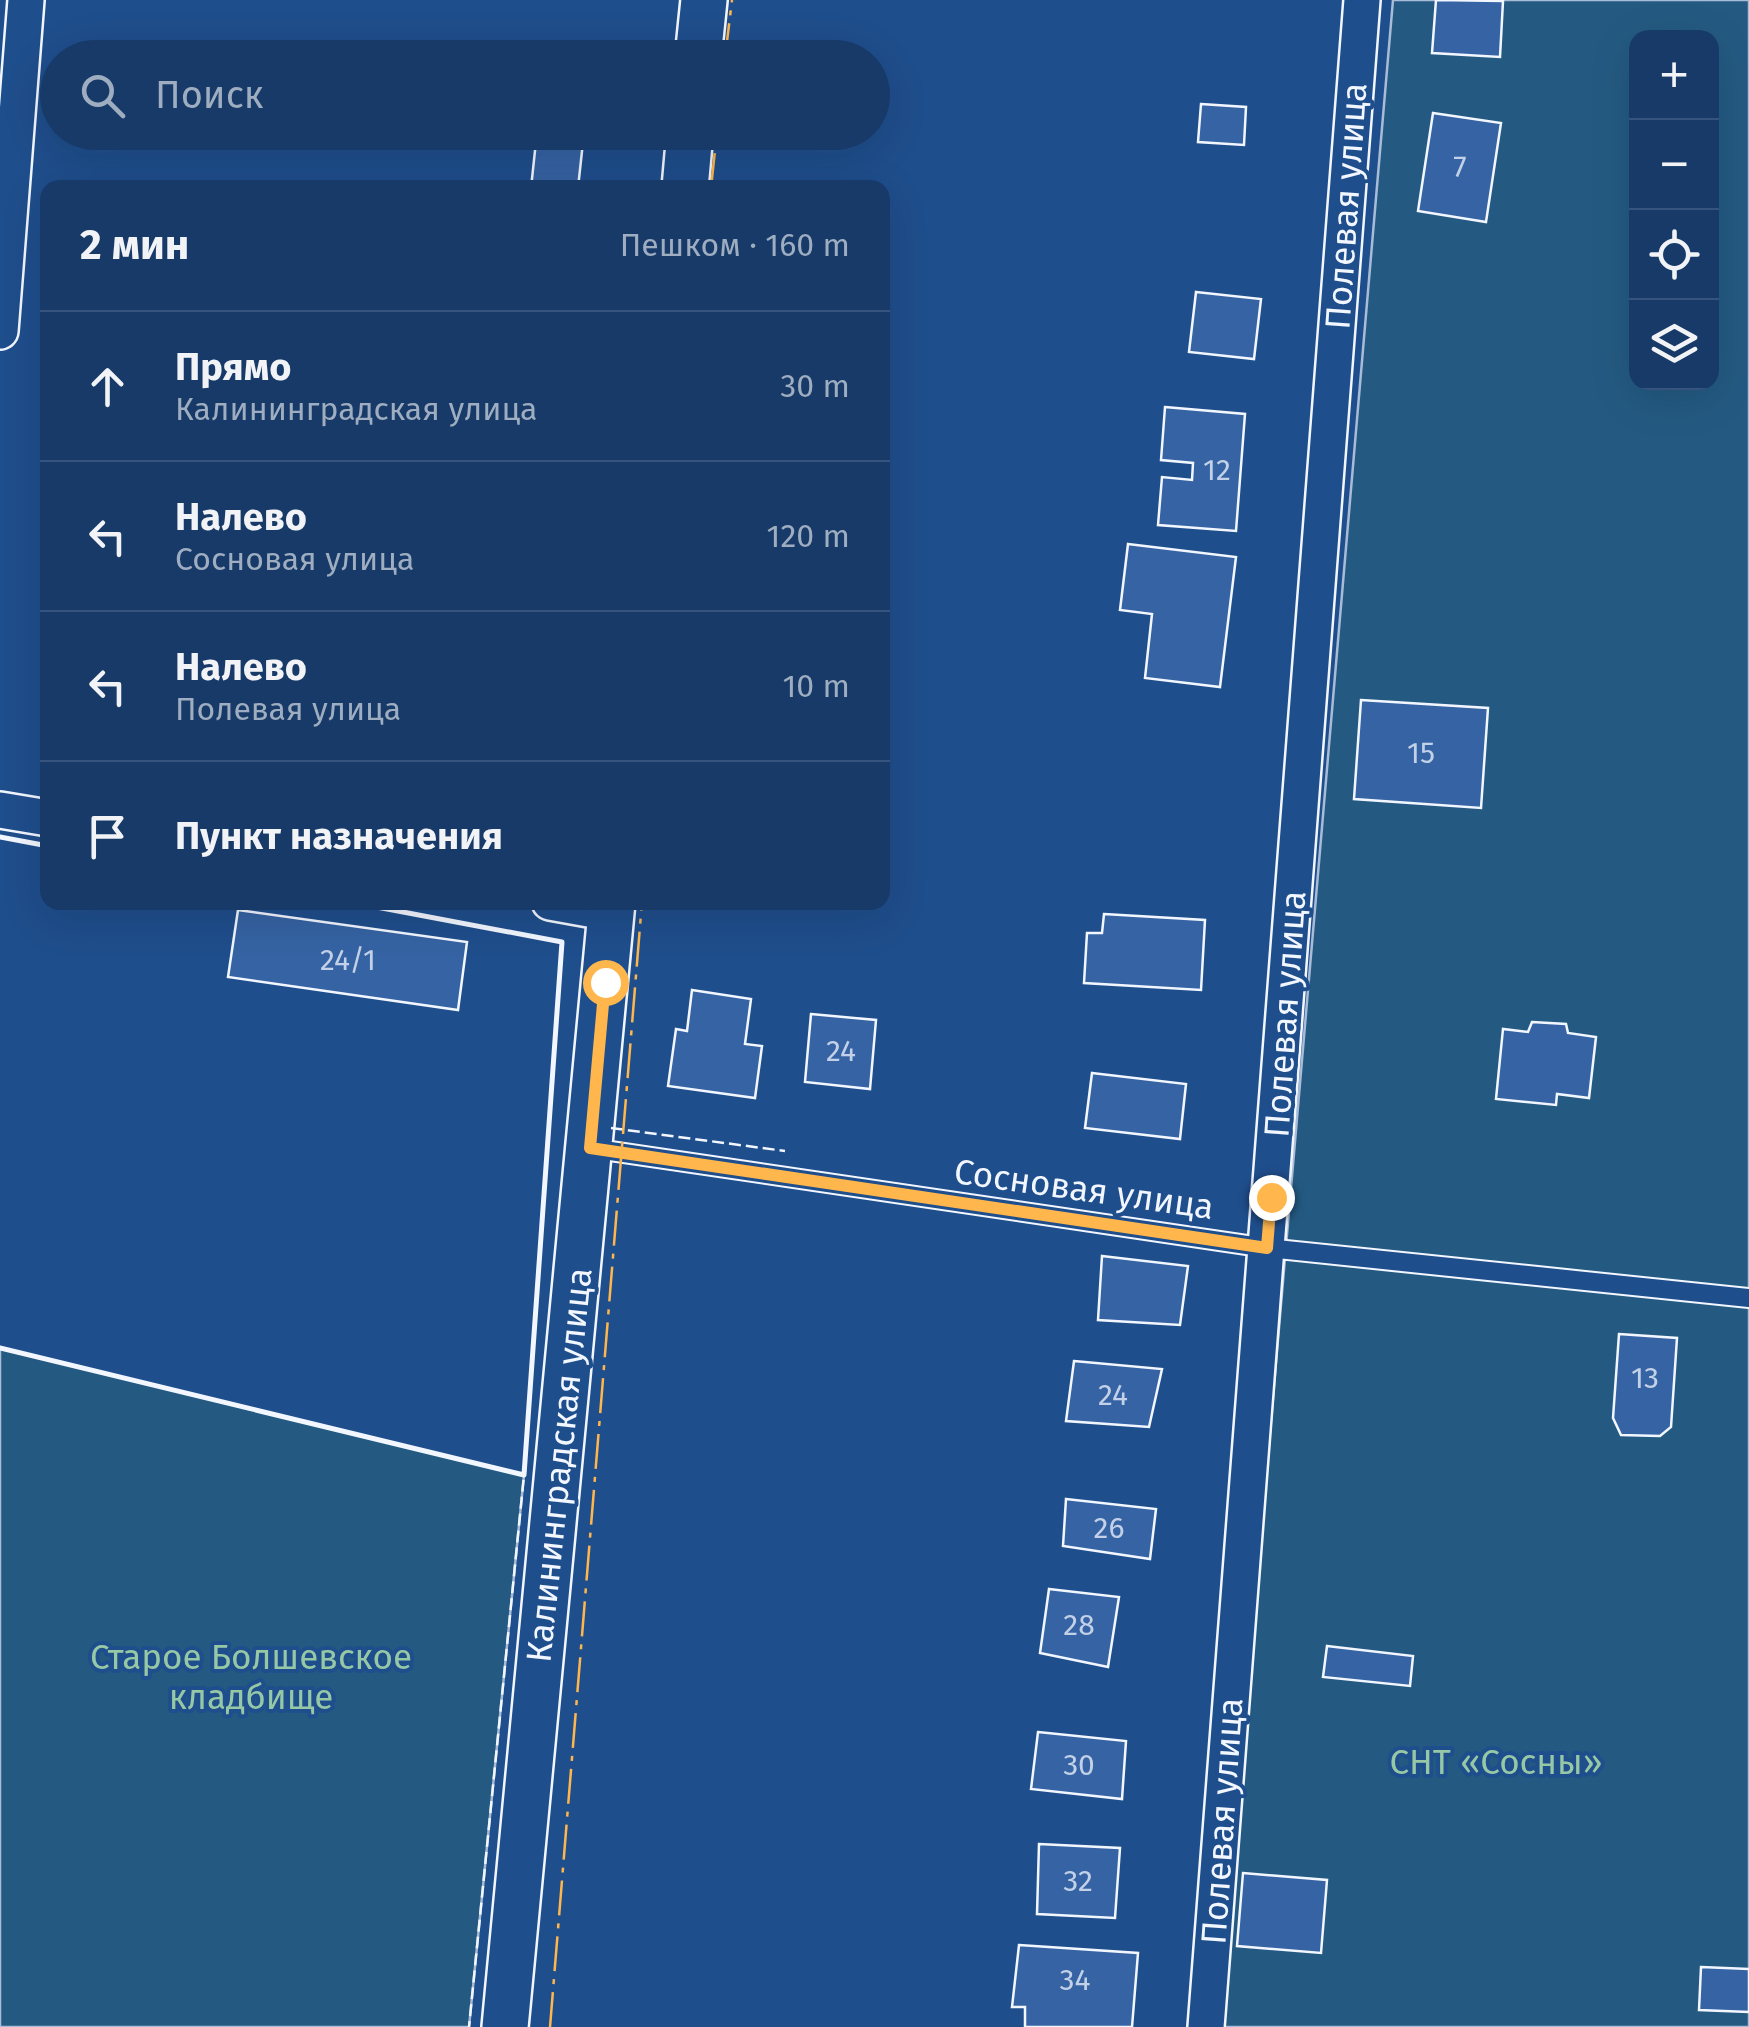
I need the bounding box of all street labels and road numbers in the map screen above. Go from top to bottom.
street label: Полевая улица [1316,81,1376,331]
street label: Полевая улица [1255,889,1315,1139]
street label: Сосновая улица [951,1150,1217,1228]
street label: Калининградская улица [517,1266,601,1664]
street label: Полевая улица [1192,1696,1252,1946]

